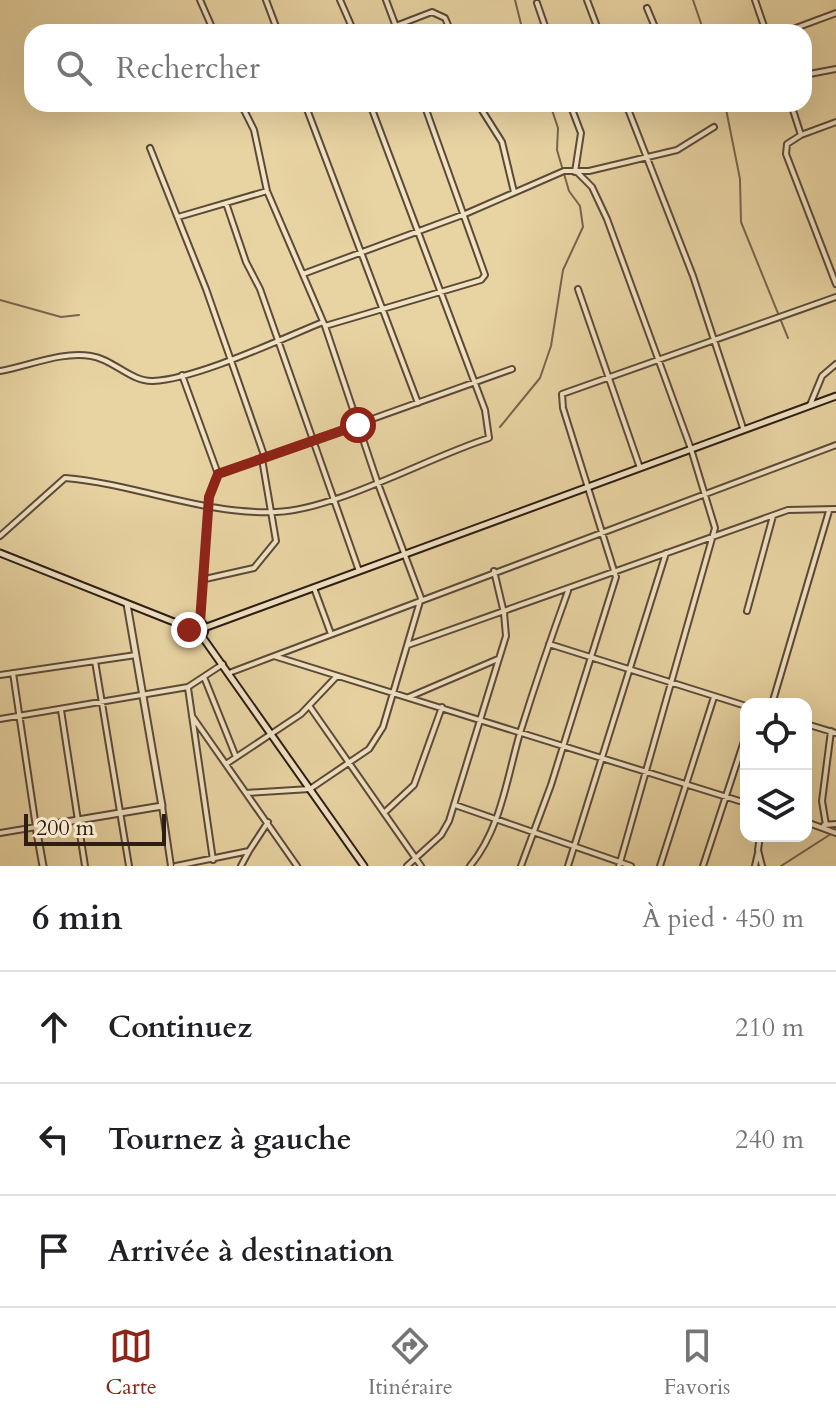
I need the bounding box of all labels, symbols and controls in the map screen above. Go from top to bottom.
search box [24,24,812,112]
icon: search [52,46,96,90]
text: Rechercher [116,48,260,89]
route start [340,407,376,443]
route end [171,612,207,648]
map controls [740,698,812,842]
button: locate [740,698,812,770]
button: layers [740,770,812,842]
scale bar [24,810,166,846]
text: 200 m [36,813,94,843]
text: 6 min [32,895,123,941]
text: À pied · 450 m [642,901,804,936]
icon: ahead [32,1005,76,1049]
text: Continuez [108,1007,252,1048]
text: 210 m [735,1010,804,1045]
icon: left [32,1117,76,1161]
text: Tournez à gauche [108,1119,352,1160]
text: 240 m [735,1122,804,1157]
icon: arrive [32,1229,76,1273]
text: Arrivée à destination [108,1231,394,1272]
tab: Carte [106,1324,157,1402]
tab: Itinéraire [368,1324,453,1402]
tab: Favoris [664,1324,730,1402]

